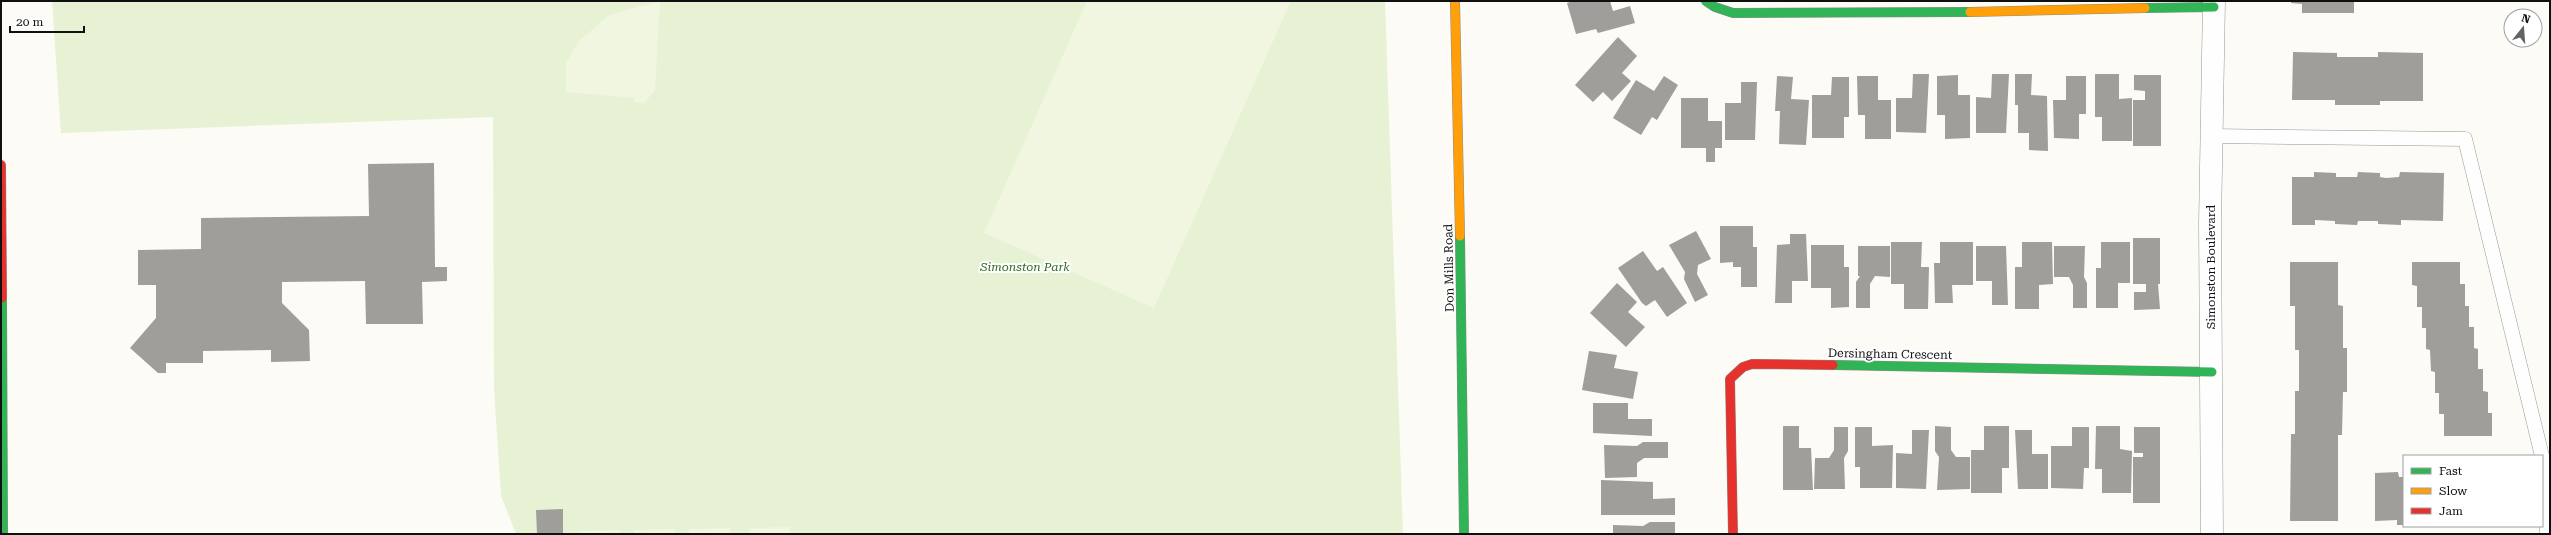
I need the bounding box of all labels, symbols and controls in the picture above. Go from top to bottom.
scale bar [10,8,84,34]
north arrow [2503,8,2543,48]
text: N [2520,11,2532,27]
text: 20 m [16,15,43,29]
street label: Simonston Boulevard [2204,205,2218,329]
street label: Don Mills Road [1441,223,1457,312]
park label: Simonston Park [979,260,1070,274]
street label: Dersingham Crescent [1828,346,1953,362]
legend [2403,455,2543,527]
text: Fast [2439,464,2463,478]
text: Slow [2439,484,2467,498]
text: Jam [2439,504,2463,518]

